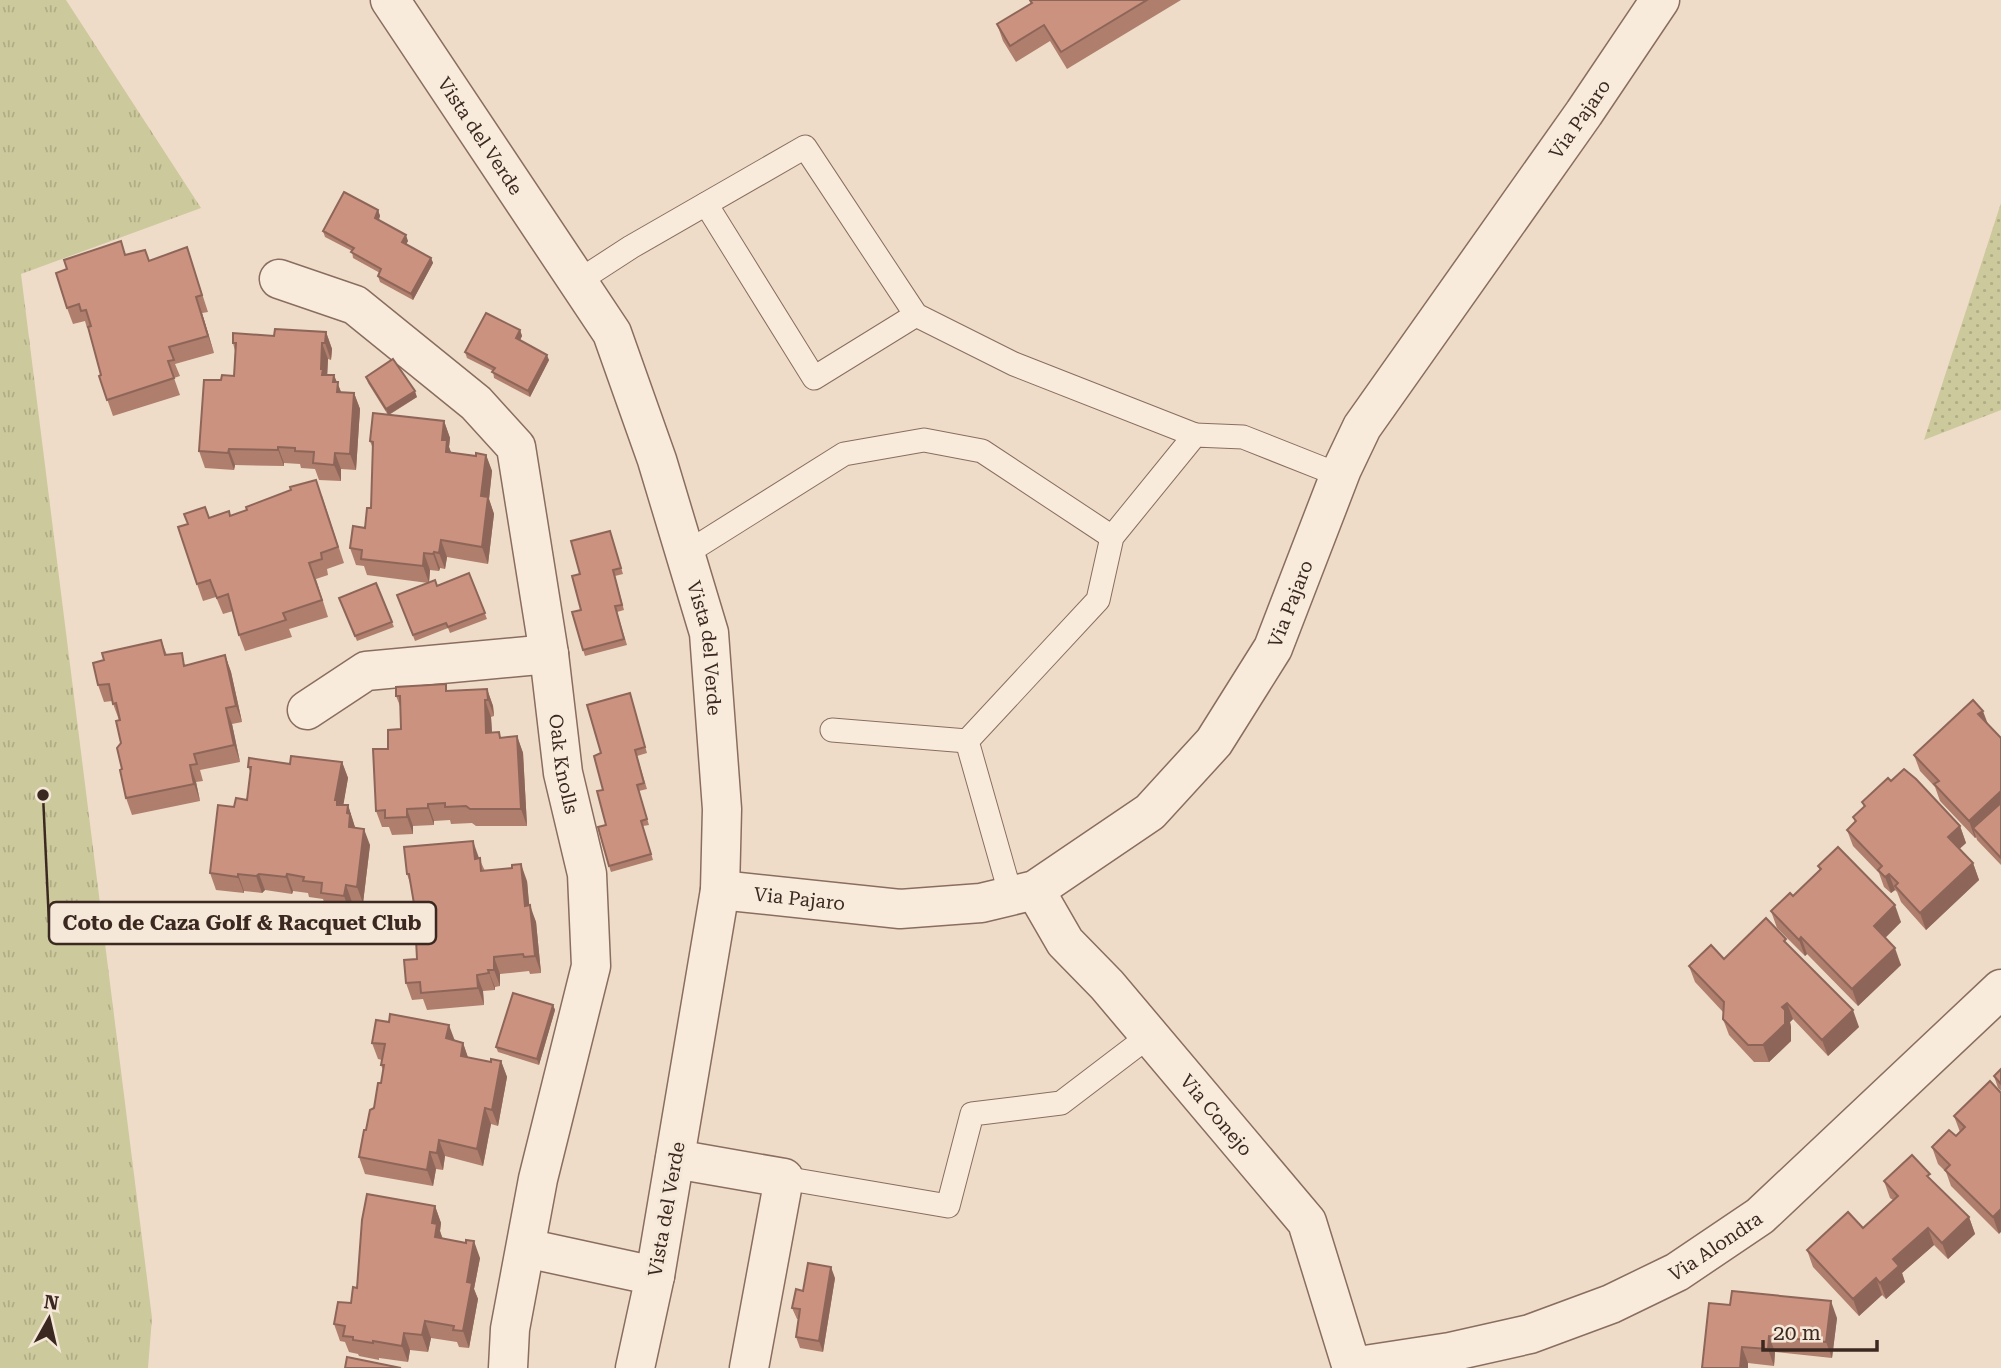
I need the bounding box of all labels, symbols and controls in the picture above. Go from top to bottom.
street label: Vista del Verde [433,73,527,199]
street label: Via Pajaro [1544,75,1615,163]
street label: Via Pajaro [1263,557,1318,651]
street label: Vista del Verde [682,578,726,716]
street label: Oak Knolls [544,713,583,816]
street label: Via Pajaro [753,883,846,915]
callout: Coto de Caza Golf & Racquet Club [49,902,436,944]
text: Coto de Caza Golf & Racquet Club [62,911,422,935]
street label: Via Conejo [1175,1070,1257,1161]
street label: Vista del Verde [643,1140,690,1278]
street label: Via Alondra [1665,1206,1767,1286]
north arrow [14,1284,84,1354]
text: N [42,1290,61,1315]
scale bar [1763,1308,1877,1352]
text: 20 m [1773,1321,1821,1345]

